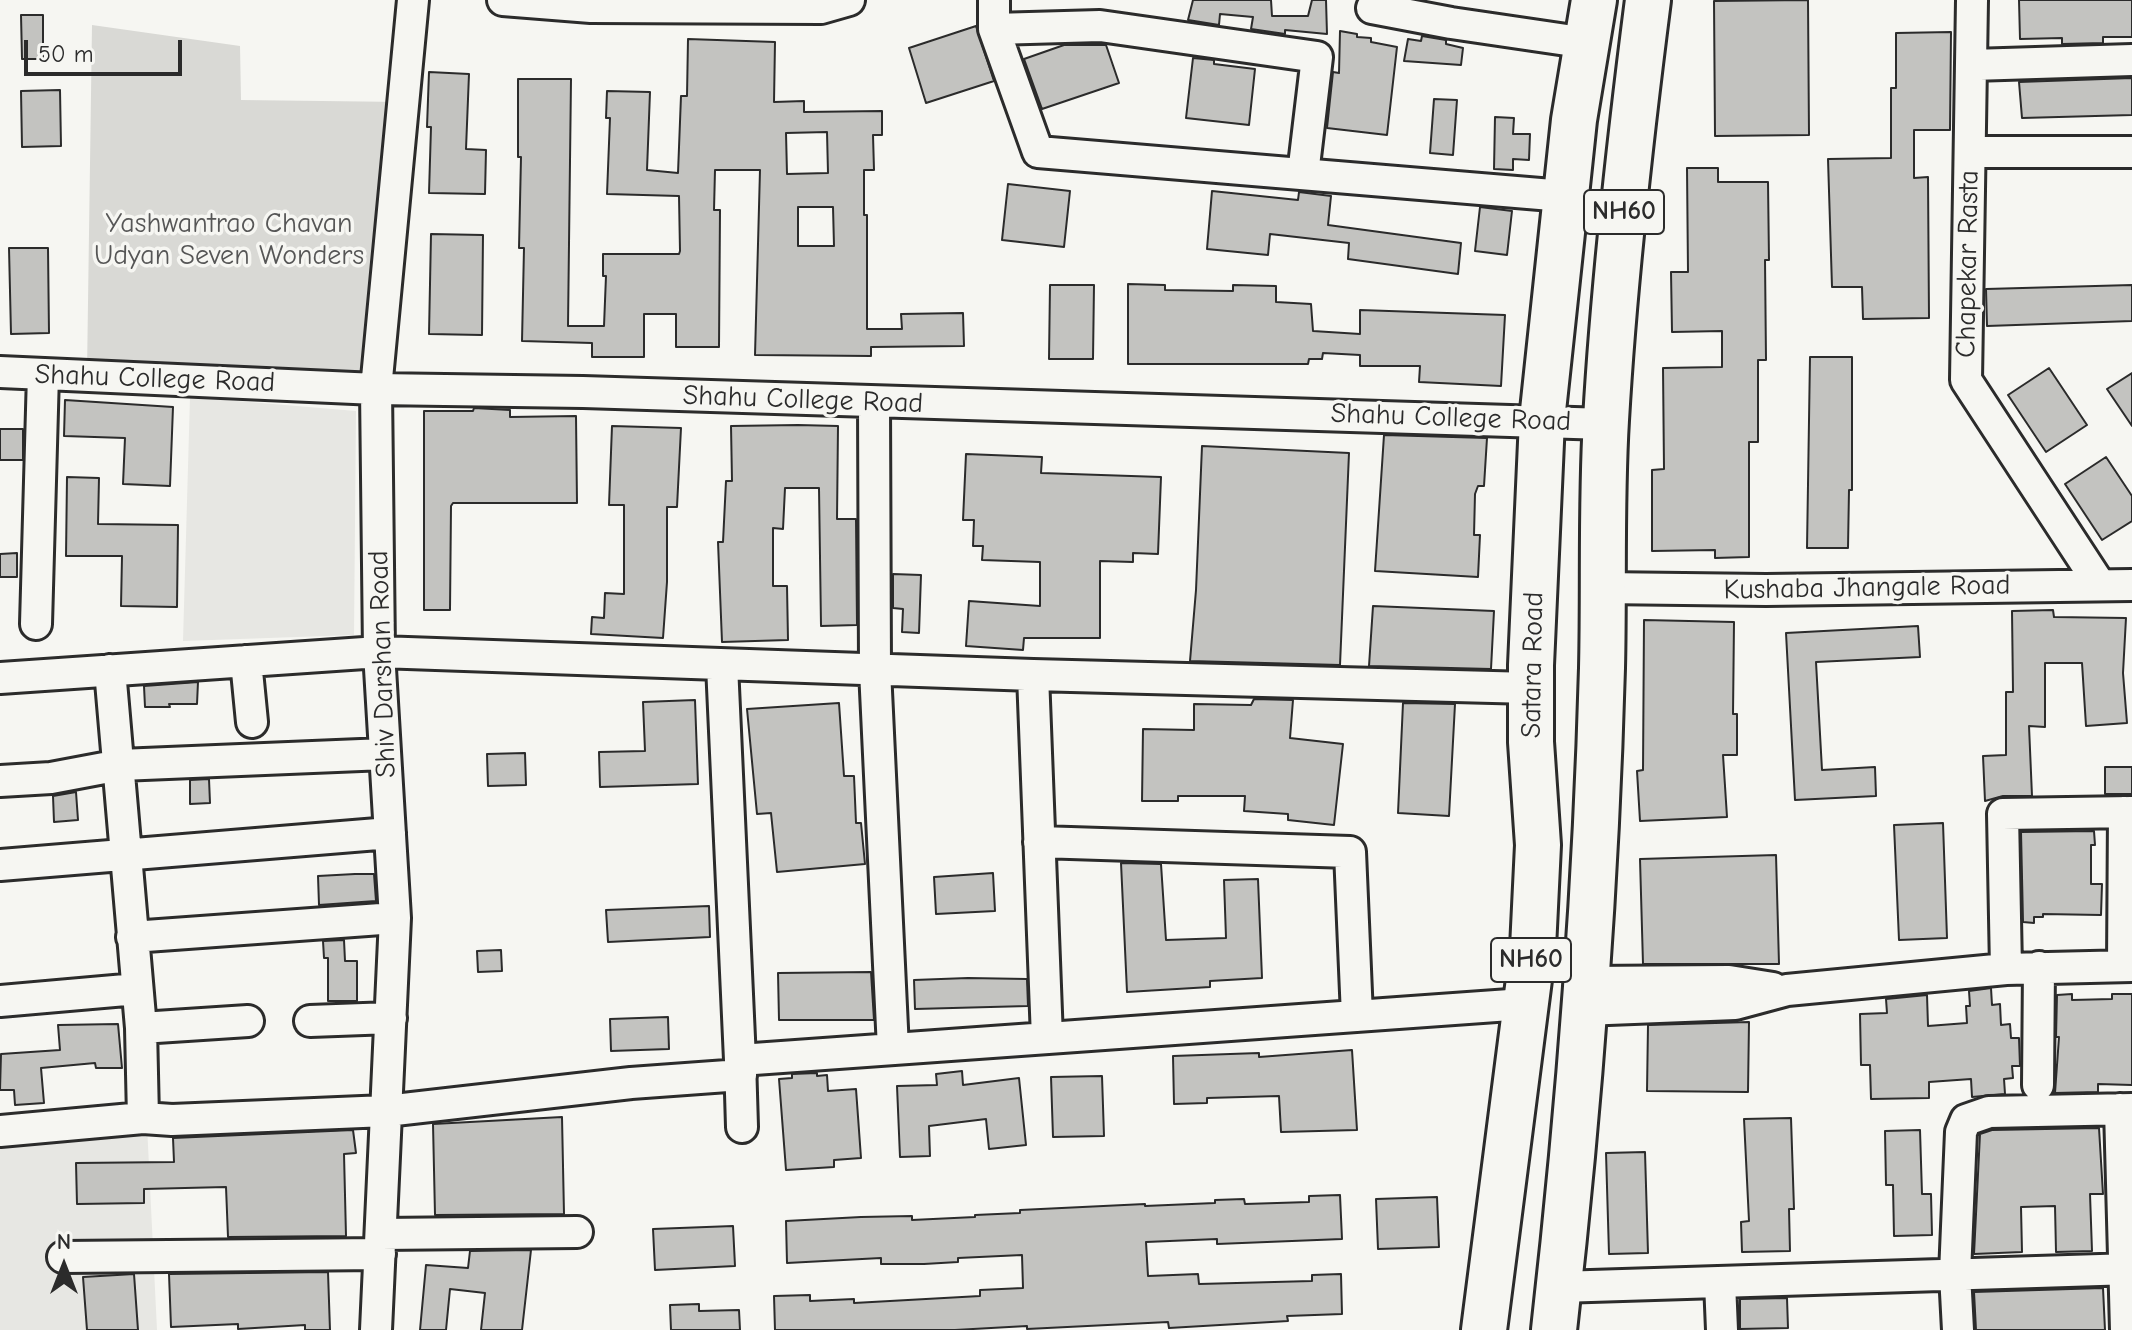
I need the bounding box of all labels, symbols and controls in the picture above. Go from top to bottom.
scale bar [28,24,186,74]
text: 50 m [38,40,94,68]
street label: Chapekar Rasta [1950,170,1986,358]
road number: NH60 [1584,190,1664,234]
park label: Yashwantrao Chavan Udyan Seven Wonders [94,207,364,273]
street label: Shahu College Road [34,358,276,400]
street label: Shahu College Road [682,379,924,421]
street label: Shahu College Road [1330,397,1572,439]
street label: Shiv Darshan Road [362,550,404,778]
street label: Kushaba Jhangale Road [1723,569,2011,607]
street label: Satara Road [1515,592,1551,738]
road number: NH60 [1491,938,1571,982]
north arrow [24,1226,104,1306]
text: N [57,1229,71,1255]

